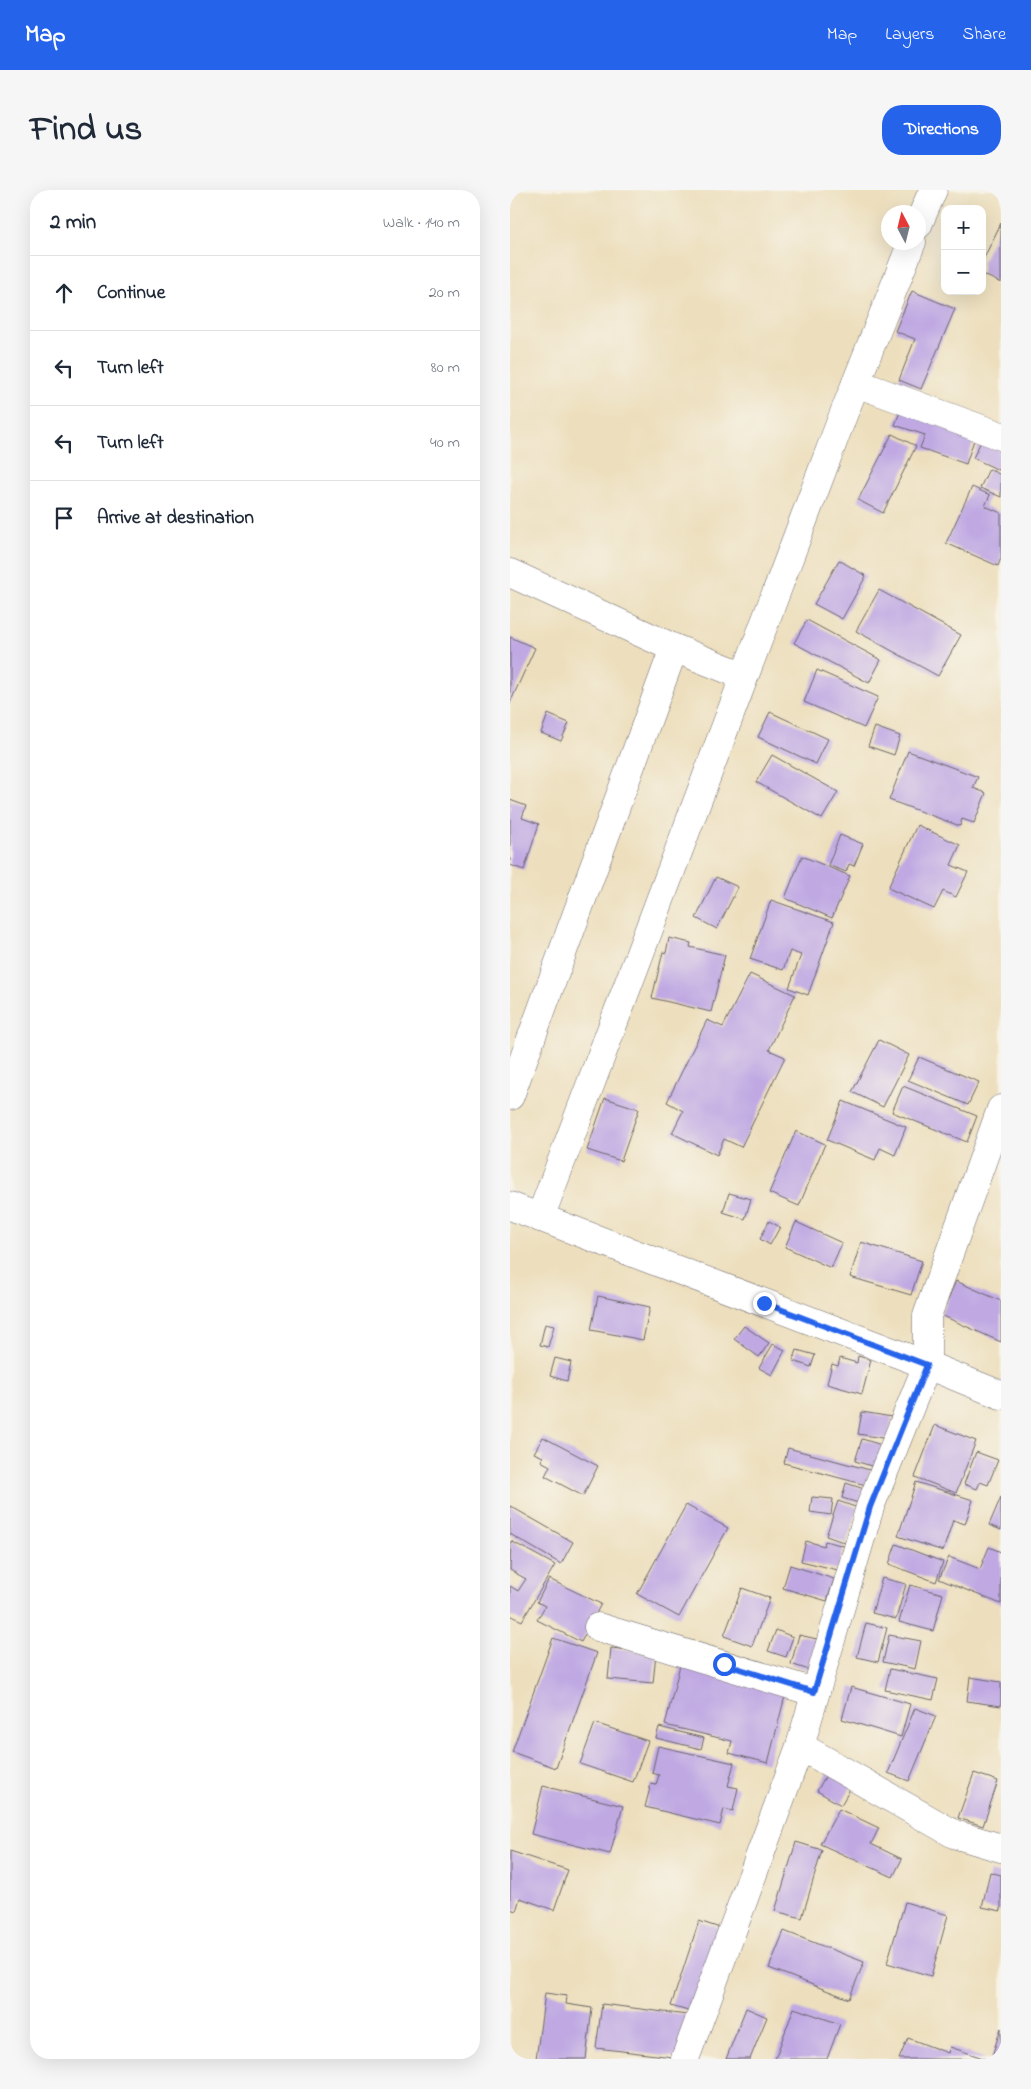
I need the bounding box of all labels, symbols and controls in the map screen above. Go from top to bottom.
text: Map [25,18,66,53]
text: Map [827,22,857,48]
text: Layers [885,22,935,48]
text: Share [963,22,1006,48]
text: Find us [30,105,142,156]
button: Directions [882,105,1001,155]
north arrow [881,205,926,250]
map controls [941,205,986,295]
button: + [941,205,986,250]
text: 2 min [50,208,96,238]
text: Walk · 140 m [383,211,460,235]
button: − [941,250,986,295]
icon: ahead [50,279,78,307]
text: Continue [97,280,165,307]
text: 20 m [429,281,460,305]
icon: left [50,354,78,382]
text: Turn left [97,355,164,382]
text: 80 m [431,356,460,380]
icon: left [50,429,78,457]
text: Turn left [97,430,164,457]
text: 40 m [430,431,460,455]
icon: arrive [50,504,78,532]
text: Arrive at destination [97,505,254,532]
route end [753,1292,776,1315]
route start [713,1653,736,1676]

